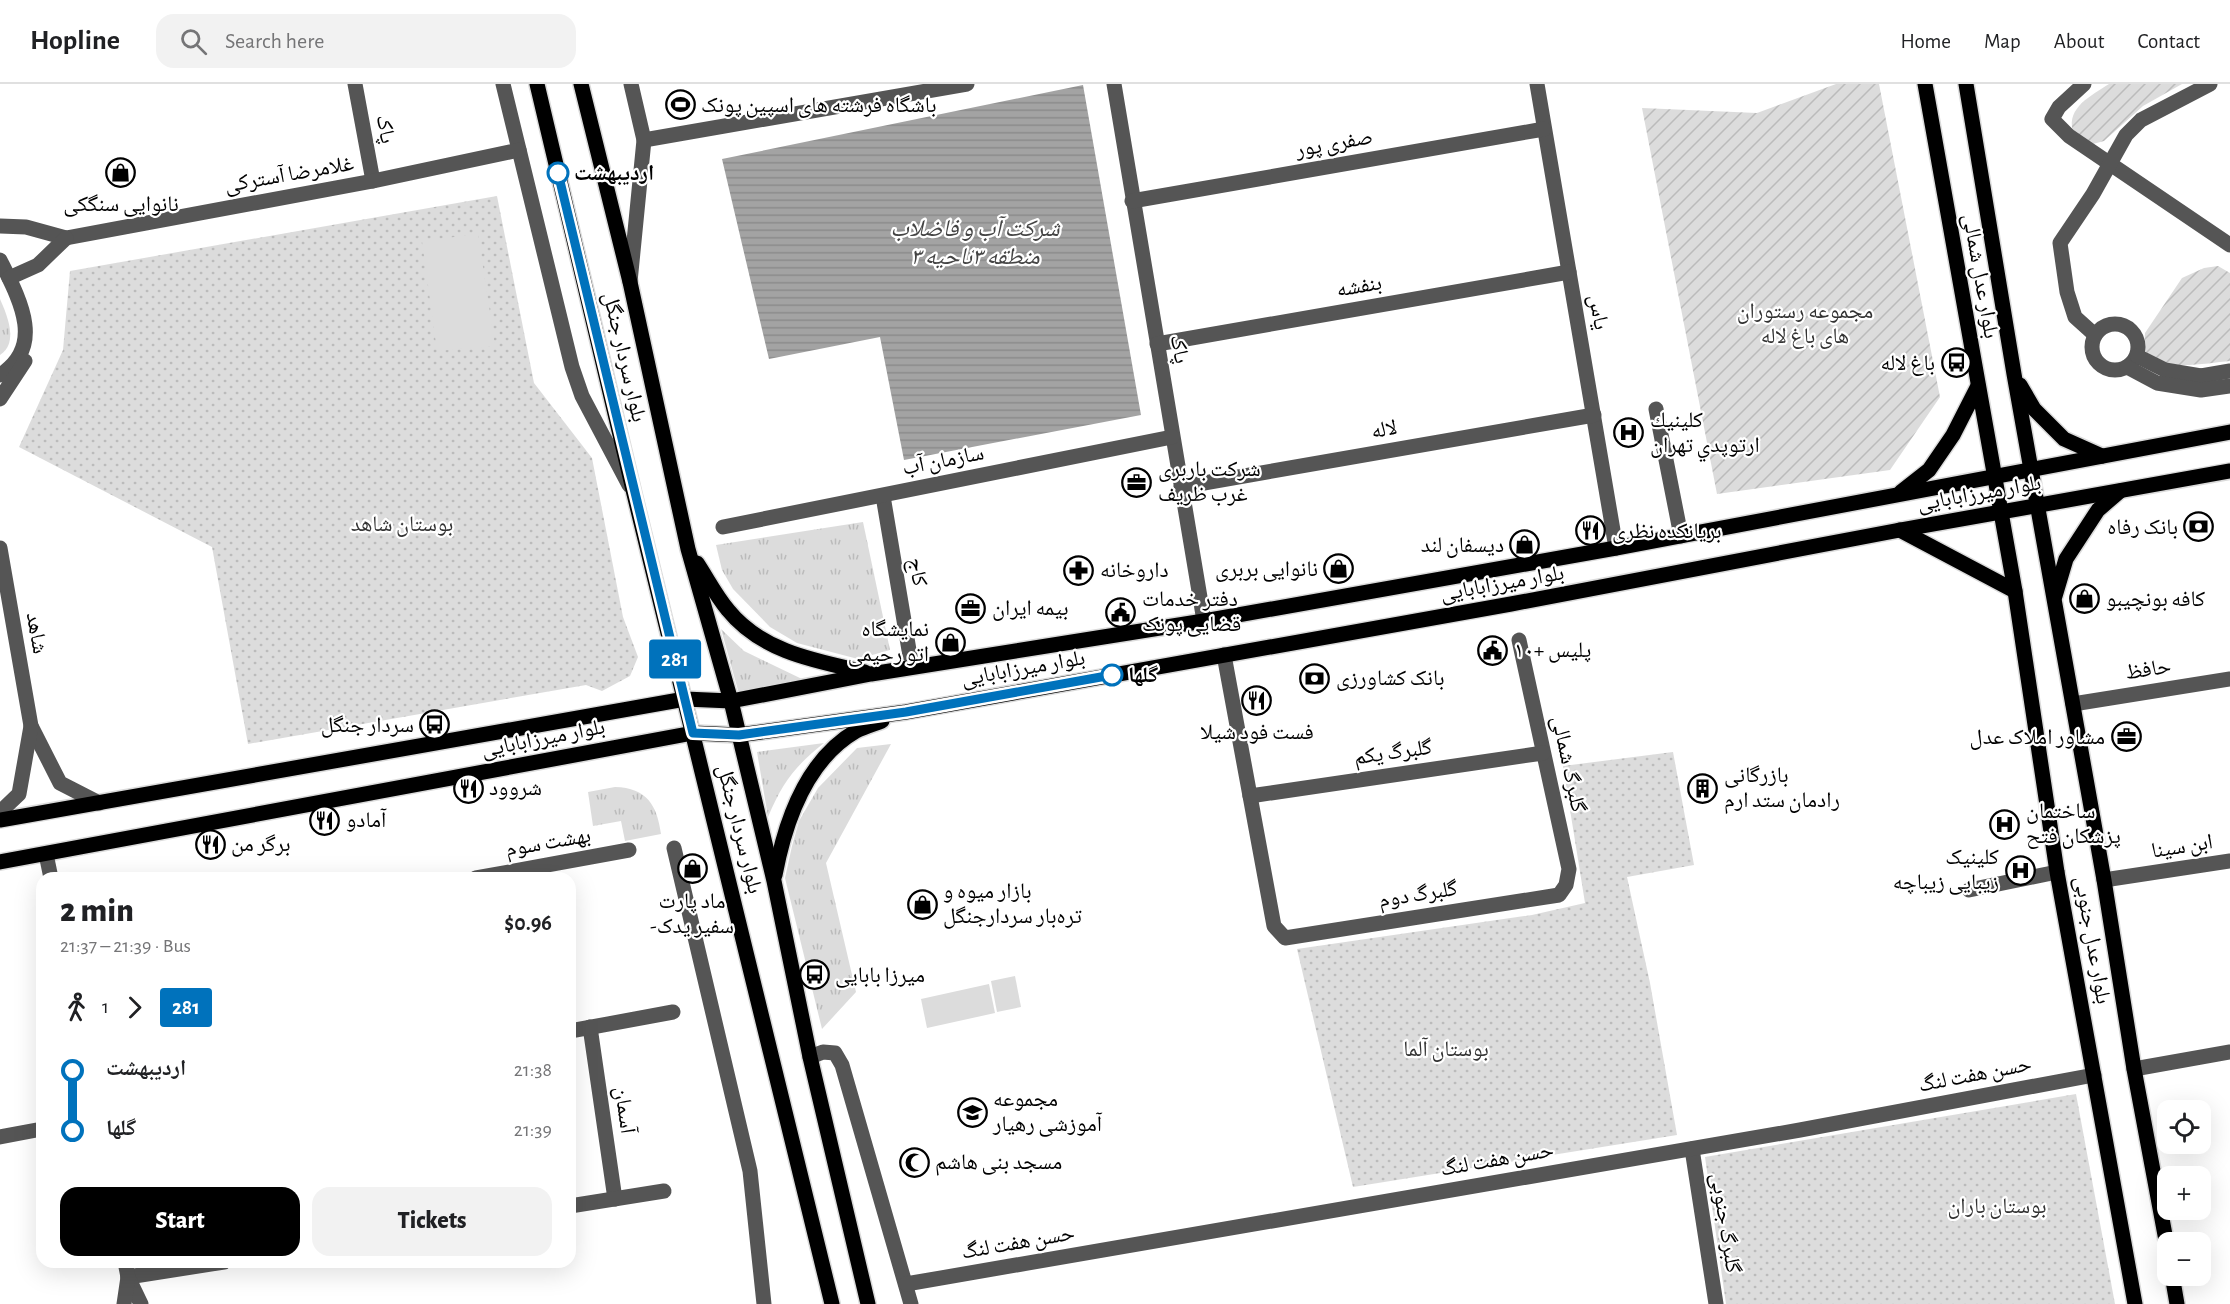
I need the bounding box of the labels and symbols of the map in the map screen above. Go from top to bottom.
sports icon: باشگاه فرشته های اسپین پونک [664,89,696,121]
place label: باشگاه فرشته های اسپین پونک [701,94,936,118]
street label: پاک [371,113,399,146]
street label: صفری پور [1293,125,1375,163]
street label: غلامرضا آسترکی [223,151,356,198]
shop icon: نانوایی سنگکی [105,156,137,188]
marker: اردیبهشت [547,162,569,184]
place label: اردیبهشت [574,162,654,186]
place label: نانوایی سنگکی [63,193,179,217]
street label: بلوار عدل شمالی [1957,212,2003,340]
water label: شرکت آب و فاضلاب منطقه ۳ناحیه ۳ [890,216,1061,269]
street label: بنفشه [1335,271,1383,301]
street label: بلوار سردار جنگل [597,290,651,424]
street label: یاس [1583,293,1613,332]
park label: مجموعه رستوران های باغ لاله [1737,300,1873,349]
street label: پاک [1165,333,1193,366]
bus stop icon: باغ لاله [1940,347,1972,379]
place label: باغ لاله [1880,352,1935,376]
place label: كلينيك ارتوپدي تهران [1650,409,1760,462]
street label: لاله [1369,416,1399,442]
hospital icon: كلينيك ارتوپدي تهران [1613,417,1645,449]
street label: سازمان آب [900,441,986,481]
place label: شرکت باربری غرب ظریف [1158,458,1261,506]
office icon: شرکت باربری غرب ظریف [1121,466,1153,498]
street label: بلوار میرزابابایی [1915,471,2043,517]
bank icon: بانک رفاه [2183,511,2215,543]
park label: بوستان شاهد [351,513,453,537]
restaurant icon: بریانکده نظری [1575,515,1607,547]
place label: بانک رفاه [2107,516,2178,539]
place label: بریانکده نظری [1612,520,1722,544]
shop icon: دیسفان لند [1509,529,1541,561]
place label: دیسفان لند [1421,534,1504,558]
shop icon: نانوایی بربری [1323,553,1355,585]
pharmacy icon: داروخانه [1063,554,1095,586]
street label: کاج [903,556,931,588]
place label: نانوایی بربری [1215,558,1318,582]
place label: داروخانه [1100,559,1169,582]
street label: بلوار میرزابابایی [1438,561,1566,607]
shop icon: کافه بونچیبو [2069,583,2101,615]
place label: دفتر خدمات قضایی پونک [1142,588,1241,637]
place label: کافه بونچیبو [2106,588,2205,612]
office icon: بیمه ایران [955,592,987,624]
public building icon: دفتر خدمات قضایی پونک [1105,596,1137,628]
place label: بیمه ایران [992,597,1068,621]
street label: شاهد [23,611,51,655]
place label: نمایشگاه اتو رحیمی [848,618,929,667]
shop icon: نمایشگاه اتو رحیمی [934,626,966,658]
public building icon: پلیس +۱۰ [1477,634,1509,666]
place label: پلیس +۱۰ [1514,639,1591,663]
line badge: 281 [640,640,710,678]
street label: بلوار میرزابابایی [959,646,1087,692]
street label: حافظ [2124,655,2172,683]
bank icon: بانک کشاورزی [1299,662,1331,694]
marker: گلها [1101,664,1123,686]
place label: گلها [1128,664,1158,687]
place label: بانک کشاورزی [1336,667,1445,691]
restaurant icon: فست فود شیلا [1241,684,1273,716]
bus stop icon: سردار جنگل [419,709,451,741]
place label: سردار جنگل [321,714,414,738]
street label: گلبرگ شمالی [1546,714,1590,815]
street label: بلوار میرزابابایی [479,715,607,763]
place label: فست فود شیلا [1200,721,1314,744]
office icon: مشاور املاک عدل [2110,721,2142,753]
place label: مشاور املاک عدل [1970,726,2105,750]
street label: گلبرگ یکم [1353,736,1434,771]
street label: بلوار سردار جنگل [711,762,767,896]
place label: بازرگانی رادمان ستد ارم [1724,764,1840,814]
restaurant icon: شروود [452,772,484,804]
building icon: بازرگانی رادمان ستد ارم [1687,772,1719,804]
place label: شروود [489,777,542,800]
place label: ساختمان پزشکان فتح [2026,800,2121,849]
restaurant icon: آمادو [309,804,341,836]
place label: آمادو [346,808,387,832]
hospital icon: ساختمان پزشکان فتح [1989,808,2021,840]
street label: بهشت سوم [504,824,593,863]
restaurant icon: برگر من [194,828,226,860]
street label: ابن سینا [2150,830,2215,864]
place label: برگر من [231,833,291,857]
place label: کلینیک زیبایی زیباچه [1893,846,1999,895]
shop icon: ماد پارت -سفیر یدک [676,853,708,885]
hospital icon: کلینیک زیبایی زیباچه [2004,854,2036,886]
street label: بلوار عدل جنوبی [2069,874,2115,1006]
street label: گلبرگ دوم [1377,877,1459,914]
place label: بازار میوه و تره‌بار سردارجنگل [943,880,1082,929]
shop icon: بازار میوه و تره‌بار سردارجنگل [906,888,938,920]
place label: ماد پارت -سفیر یدک [650,890,734,938]
bus stop icon: میرزا بابایی [798,959,830,991]
place label: میرزا بابایی [835,964,925,988]
park label: بوستان آلما [1403,1037,1489,1062]
street label: حسن هفت لنگ [1917,1052,2034,1098]
street label: آسمان [609,1085,640,1136]
place label: مجموعه آموزشی رهیار [992,1088,1102,1137]
school or university icon: مجموعه آموزشی رهیار [956,1096,988,1128]
street label: حسن هفت لنگ [1439,1138,1556,1182]
mosque icon: مسجد بنی هاشم [898,1146,930,1178]
place label: مسجد بنی هاشم [935,1151,1062,1176]
street label: گلبرگ جنوبی [1705,1171,1745,1275]
park label: بوستان باران [1947,1195,2047,1219]
street label: حسن هفت لنگ [960,1221,1077,1265]

